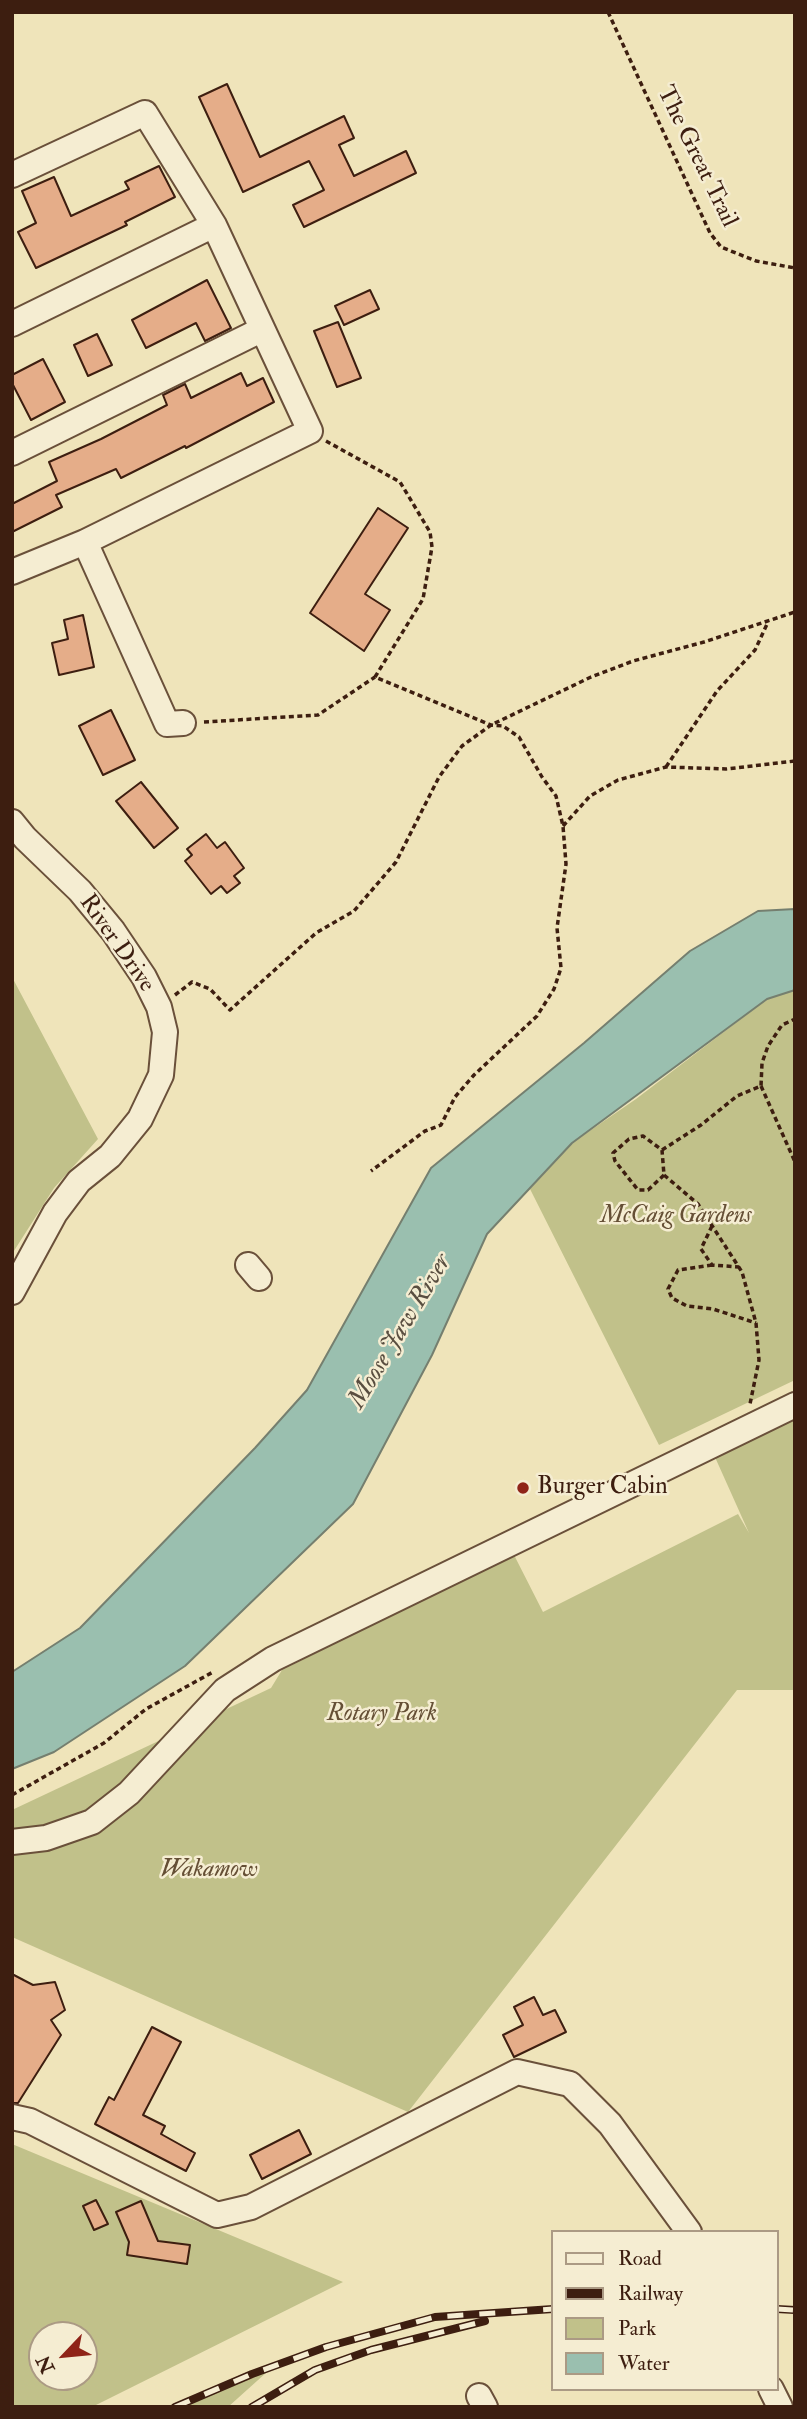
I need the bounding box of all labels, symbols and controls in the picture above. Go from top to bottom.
street label: The Great Trail [649,82,743,232]
street label: River Drive [72,890,160,998]
park label: McCaig Gardens [600,1203,752,1231]
water label: Moose Jaw River [343,1249,459,1415]
place label: Burger Cabin [537,1474,668,1502]
marker: Burger Cabin [515,1480,531,1496]
park label: Rotary Park [327,1701,437,1729]
park label: Wakamow [160,1857,258,1885]
legend [552,2230,779,2391]
text: Road [618,2245,662,2272]
text: Railway [618,2280,683,2307]
text: Park [618,2315,656,2342]
north arrow [28,2321,98,2391]
text: Water [618,2350,670,2377]
text: N [31,2351,60,2377]

